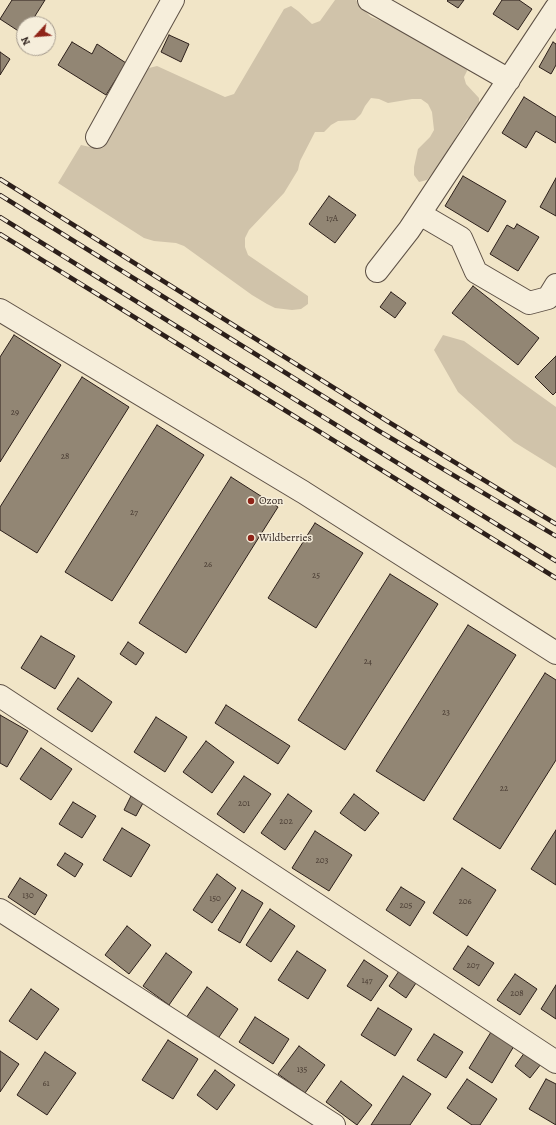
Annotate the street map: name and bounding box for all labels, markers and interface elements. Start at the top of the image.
north arrow [16,16,56,56]
text: N [17,34,34,48]
house number: 17А [326,214,338,224]
house number: 29 [11,408,19,418]
house number: 28 [61,452,69,462]
place label: Ozon [259,494,283,508]
marker: Ozon [246,496,256,506]
house number: 27 [130,508,138,518]
place label: Wildberries [259,531,312,545]
marker: Wildberries [246,533,256,543]
house number: 26 [204,560,212,570]
house number: 25 [312,571,320,581]
house number: 24 [364,657,372,667]
house number: 23 [442,708,450,718]
house number: 22 [500,784,508,794]
house number: 201 [238,799,250,809]
house number: 202 [279,817,293,827]
house number: 203 [316,856,328,866]
house number: 130 [22,891,34,901]
house number: 150 [209,894,221,904]
house number: 206 [458,897,472,907]
house number: 205 [400,901,412,911]
house number: 207 [467,961,479,971]
house number: 147 [362,976,372,986]
house number: 208 [510,989,524,999]
house number: 135 [297,1065,307,1075]
house number: 61 [42,1079,50,1089]

